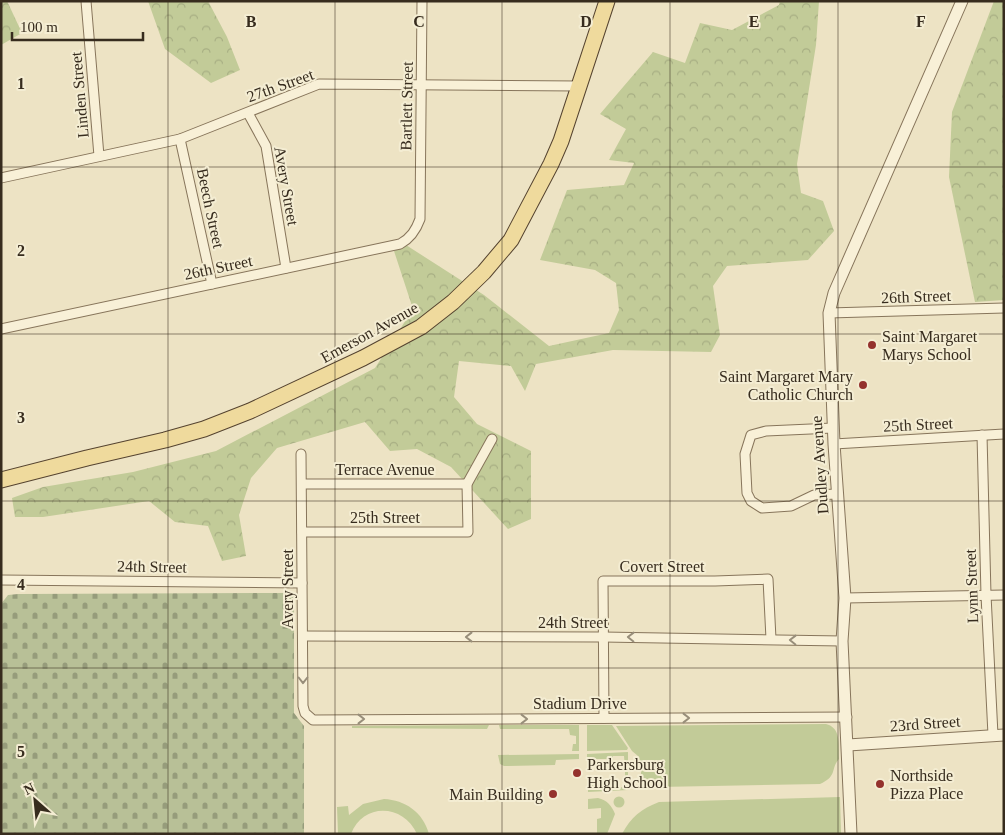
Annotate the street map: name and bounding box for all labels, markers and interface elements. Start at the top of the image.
scale bar [12,10,144,42]
text: B [246,13,257,30]
text: C [413,13,425,30]
text: D [580,13,592,30]
text: E [749,13,759,30]
text: F [916,13,926,30]
text: 100 m [20,19,58,35]
street label: Linden Street [67,51,92,139]
street label: Bartlett Street [397,61,416,151]
street label: 27th Street [244,65,316,105]
text: 1 [17,75,25,92]
street label: Avery Street [270,145,302,228]
street label: Beech Street [194,167,227,250]
text: 2 [17,242,25,259]
street label: 26th Street [182,252,255,283]
street label: 26th Street [881,287,952,306]
street label: Emerson Avenue [318,299,421,366]
place label: Saint Margaret Marys School [882,328,978,364]
marker: Saint Margaret Marys School [866,339,878,351]
place label: Saint Margaret Mary Catholic Church [719,368,853,403]
marker: Saint Margaret Mary Catholic Church [857,379,869,391]
text: 3 [17,409,25,426]
street label: 25th Street [883,414,954,435]
street label: Dudley Avenue [808,415,832,515]
street label: Terrace Avenue [335,461,435,478]
street label: 25th Street [350,509,420,526]
street label: Avery Street [279,548,297,629]
street label: Lynn Street [962,548,982,623]
street label: 24th Street [117,557,188,576]
street label: Covert Street [620,558,705,575]
text: 4 [17,576,25,593]
street label: 24th Street [538,614,608,631]
one-way arrow [464,632,472,642]
one-way arrow [627,632,635,643]
one-way arrow [789,635,797,645]
one-way arrow [298,676,308,684]
street label: Stadium Drive [533,695,627,712]
one-way arrow [683,713,691,723]
street label: 23rd Street [889,713,961,734]
one-way arrow [358,714,366,724]
one-way arrow [520,714,528,724]
text: 5 [17,743,25,760]
place label: Parkersburg High School [587,756,668,792]
marker: Parkersburg High School [571,767,583,779]
place label: Northside Pizza Place [890,767,963,802]
north arrow [10,775,60,825]
marker: Northside Pizza Place [874,778,886,790]
text: N [21,780,37,798]
place label: Main Building [449,786,543,804]
marker: Main Building [547,788,559,800]

